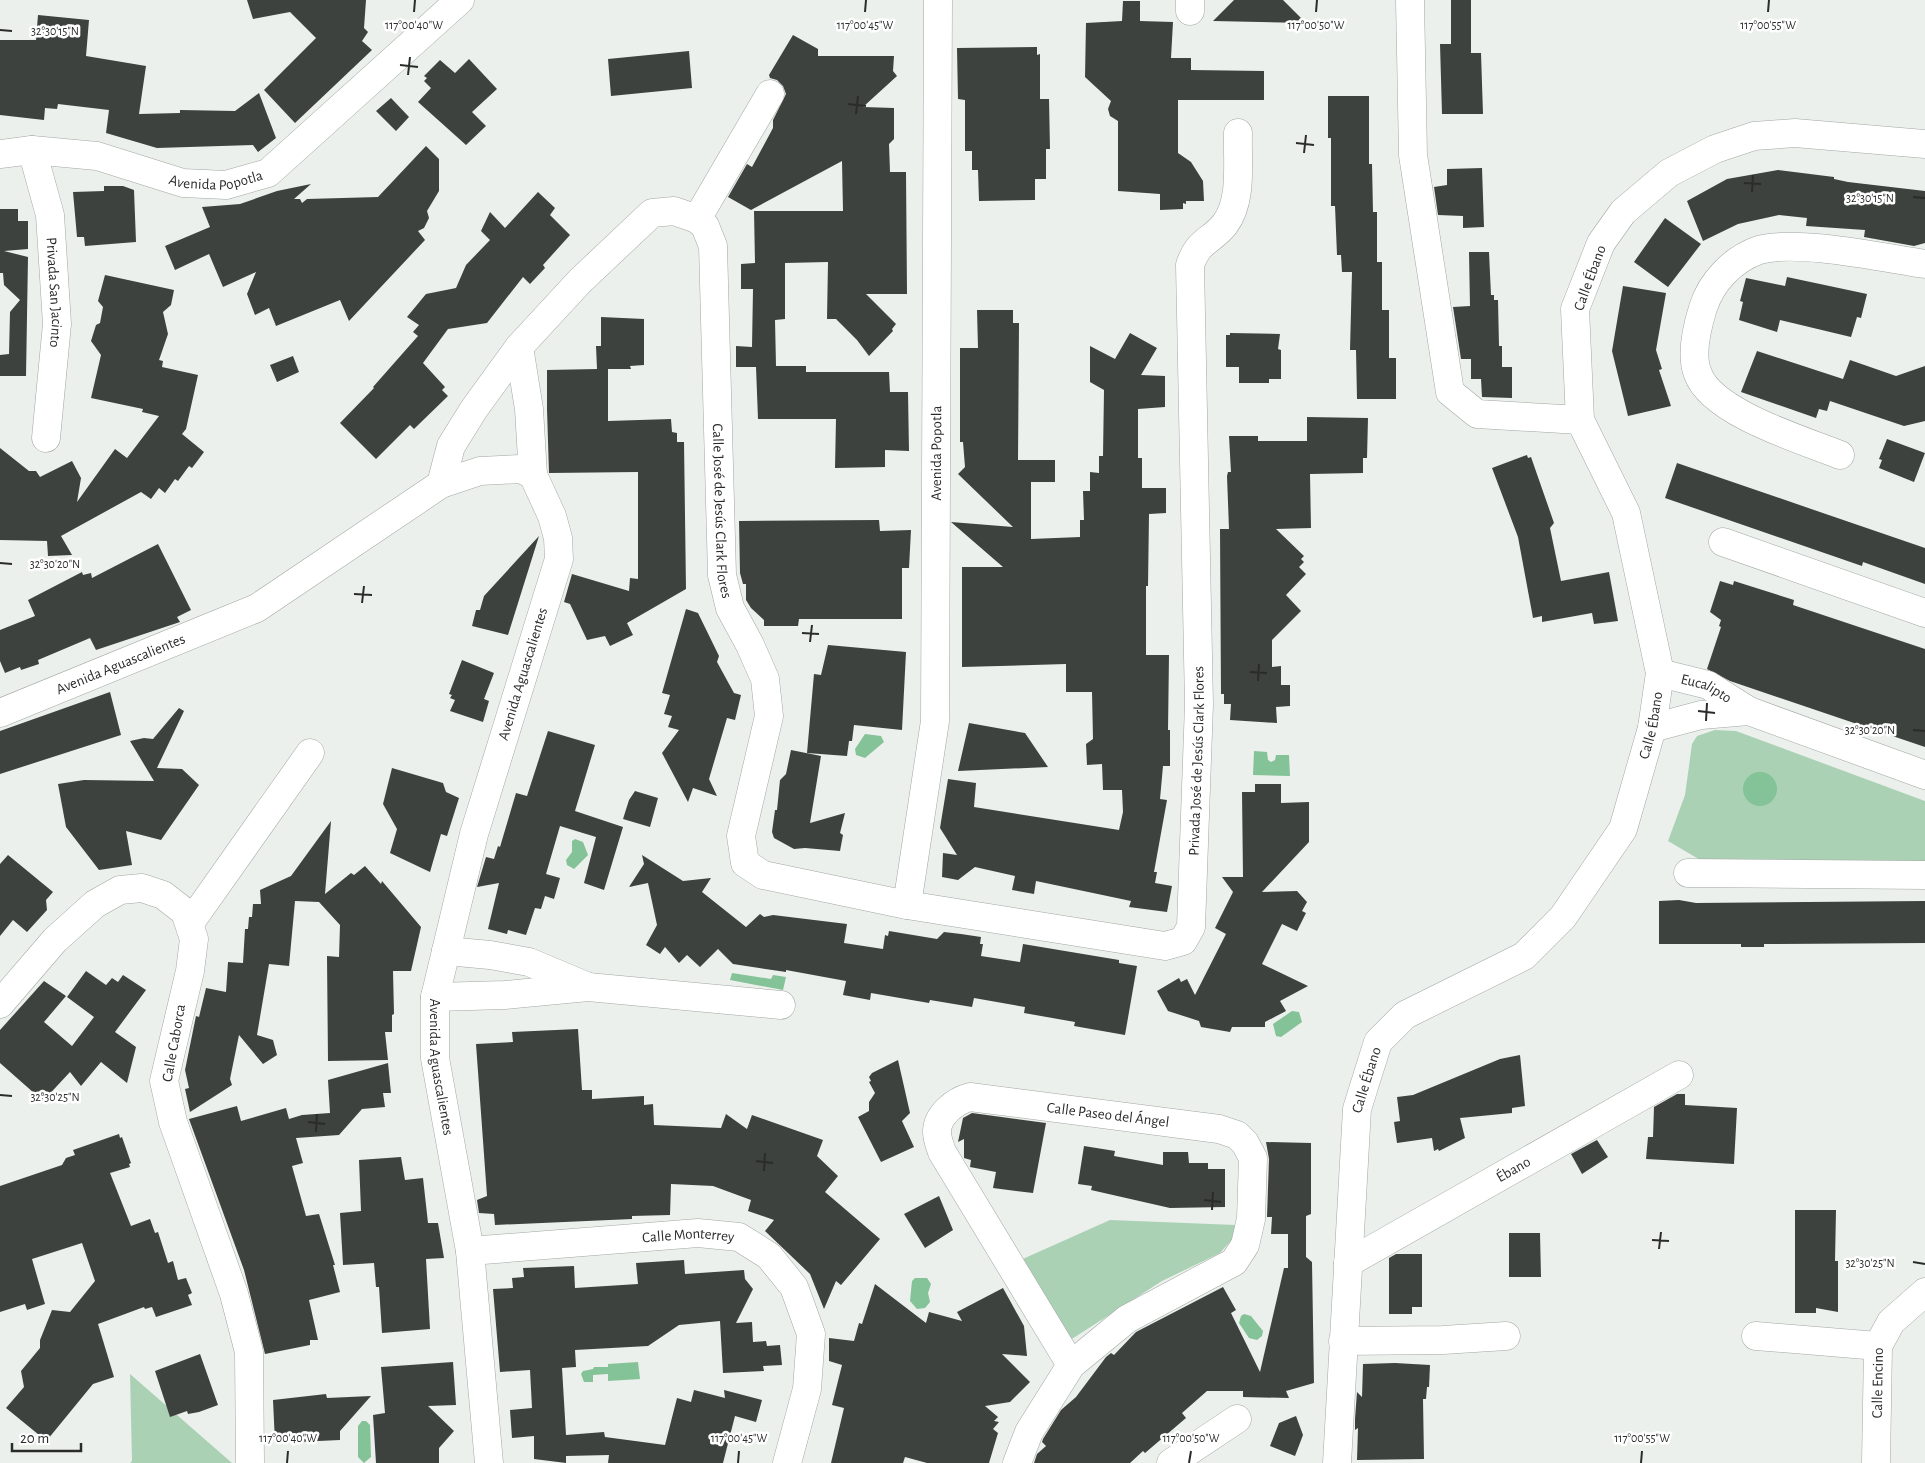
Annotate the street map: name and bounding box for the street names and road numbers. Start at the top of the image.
street label: Avenida Popotla [167,167,264,193]
street label: Privada San Jacinto [44,237,65,348]
street label: Calle Ébano [1569,243,1609,313]
street label: Avenida Popotla [928,405,944,501]
street label: Calle José de Jesús Clark Flores [710,423,735,600]
street label: Avenida Aguascalientes [496,606,550,742]
street label: Avenida Aguascalientes [54,631,187,697]
street label: Privada José de Jesús Clark Flores [1186,666,1207,856]
street label: Eucalipto [1679,671,1734,706]
street label: Calle Ébano [1636,691,1665,761]
street label: Avenida Aguascalientes [427,999,456,1136]
street label: Calle Caborca [160,1003,188,1083]
street label: Calle Ébano [1349,1045,1383,1115]
street label: Calle Paseo del Ángel [1046,1098,1170,1130]
street label: Ébano [1493,1154,1533,1185]
street label: Calle Monterrey [642,1225,736,1245]
street label: Calle Encino [1869,1347,1885,1419]

